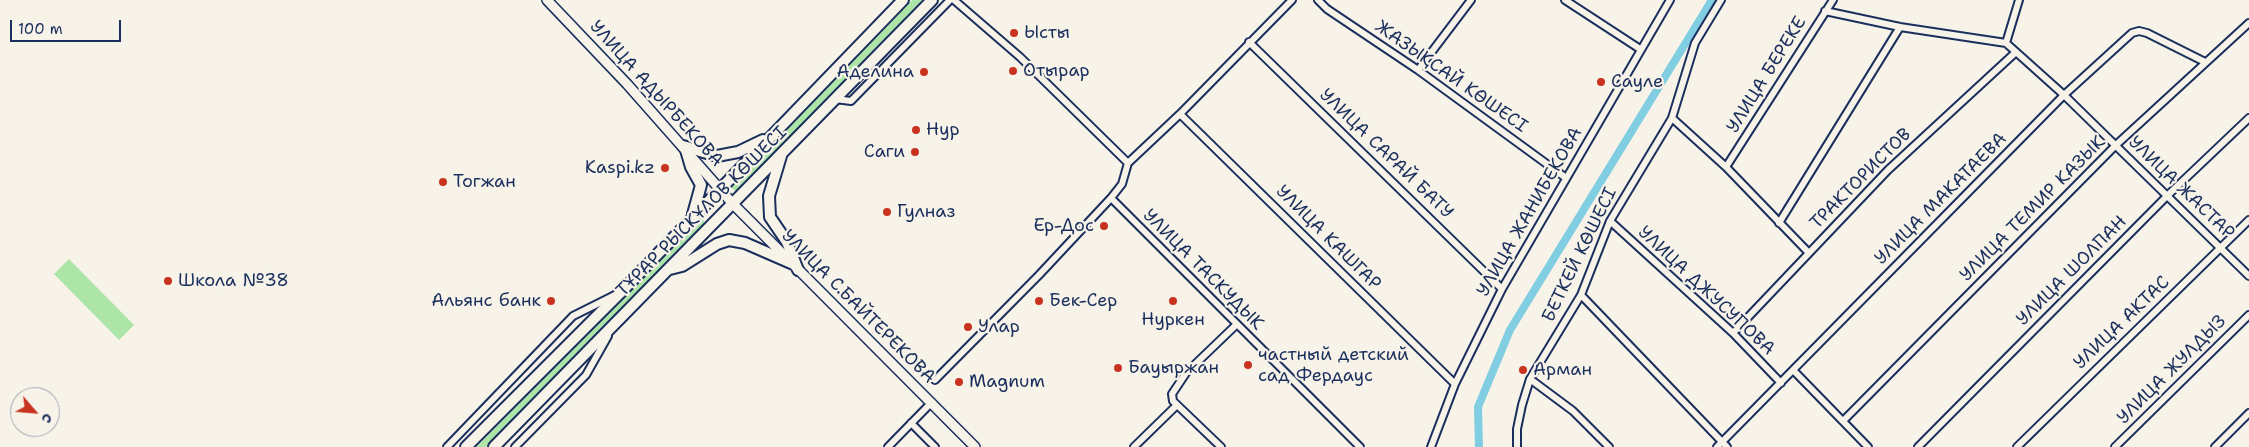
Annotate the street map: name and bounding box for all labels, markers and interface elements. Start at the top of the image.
scale bar [12,10,124,42]
street label: УЛИЦА БЕРЕКЕ [1723,13,1811,137]
street label: ЖАЗЫҚСАЙ КӨШЕСІ [1371,16,1531,138]
street label: УЛИЦА АДЫРБЕКОВА [585,17,727,171]
text: 100 m [18,19,63,39]
place label: Ысты [1024,22,1070,44]
marker: Ысты [1008,27,1020,39]
place label: Отырар [1023,60,1090,82]
place label: Аделина [836,61,914,83]
marker: Отырар [1007,65,1019,77]
marker: Аделина [918,66,930,78]
place label: Сауле [1611,71,1663,93]
marker: Сауле [1595,76,1607,88]
street label: УЛИЦА САРАЙ БАТУ [1315,85,1457,223]
place label: Нур [926,119,960,141]
street label: ТҰРАР РЫСКҰЛОВ КӨШЕСІ [612,122,792,302]
marker: Нур [910,124,922,136]
street label: УЛИЦА ЖАНИБЕКОВА [1473,124,1587,300]
street label: ТРАКТОРИСТОВ [1806,124,1916,234]
street label: УЛИЦА МАКАТАЕВА [1871,129,2011,269]
street label: УЛИЦА ТЕМИР КАЗЫК [1956,132,2110,286]
street label: УЛИЦА ЖАСТАР [2123,132,2239,244]
place label: Саги [864,141,905,163]
marker: Саги [909,146,921,158]
place label: Kaspi.kz [585,157,655,179]
marker: Kaspi.kz [659,162,671,174]
place label: Тогжан [453,171,516,193]
marker: Тогжан [437,176,449,188]
street label: УЛИЦА КАШГАР [1271,181,1385,295]
street label: БЕТКЕЙ КӨШЕСІ [1538,184,1622,326]
place label: Гулназ [897,201,956,223]
street label: УЛИЦА ТАСКУДЫК [1138,205,1268,335]
marker: Гулназ [881,206,893,218]
street label: УЛИЦА ШОЛПАН [2012,211,2132,331]
place label: Ер-Дос [1033,215,1094,237]
marker: Ер-Дос [1098,220,1110,232]
street label: УЛИЦА ДЖУСУПОВА [1633,222,1779,360]
street label: УЛИЦА С.БАЙТЕРЕКОВА [777,226,939,388]
place label: Школа №38 [178,270,289,292]
street label: УЛИЦА АКТАС [2070,272,2174,374]
marker: Школа №38 [162,275,174,287]
place label: Альянс банк [431,290,541,312]
place label: Бек-Сер [1049,290,1117,312]
marker: Альянс банк [545,295,557,307]
marker: Бек-Сер [1033,295,1045,307]
marker: Нуркен [1167,295,1179,307]
place label: Нуркен [1141,309,1205,331]
street label: УЛИЦА ЖУЛДЫЗ [2113,311,2231,429]
place label: Улар [978,316,1020,338]
marker: Улар [962,321,974,333]
place label: частный детский сад Фердаус [1258,344,1409,386]
place label: Бауыржан [1128,357,1219,379]
marker: частный детский сад Фердаус [1242,359,1254,371]
place label: Арман [1533,359,1592,381]
marker: Бауыржан [1112,362,1124,374]
marker: Арман [1517,364,1529,376]
place label: Magnum [969,371,1045,393]
marker: Magnum [953,376,965,388]
north arrow [10,387,60,437]
text: С [38,410,57,426]

